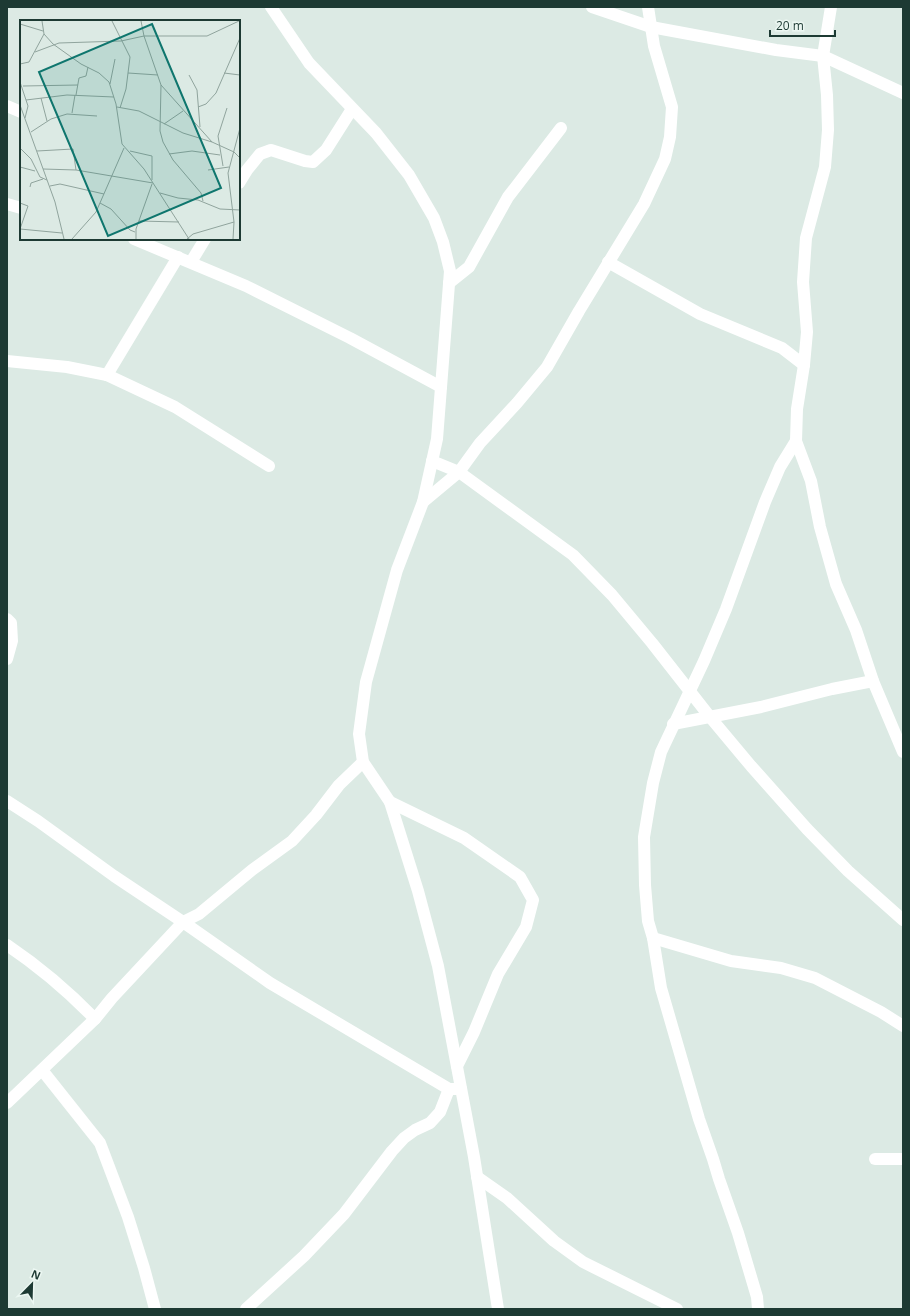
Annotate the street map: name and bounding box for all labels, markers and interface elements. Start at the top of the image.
scale bar [770,12,835,38]
text: 20 m [776,17,804,34]
inset map [20,20,240,240]
north arrow [12,1264,52,1304]
text: N [29,1266,43,1283]

